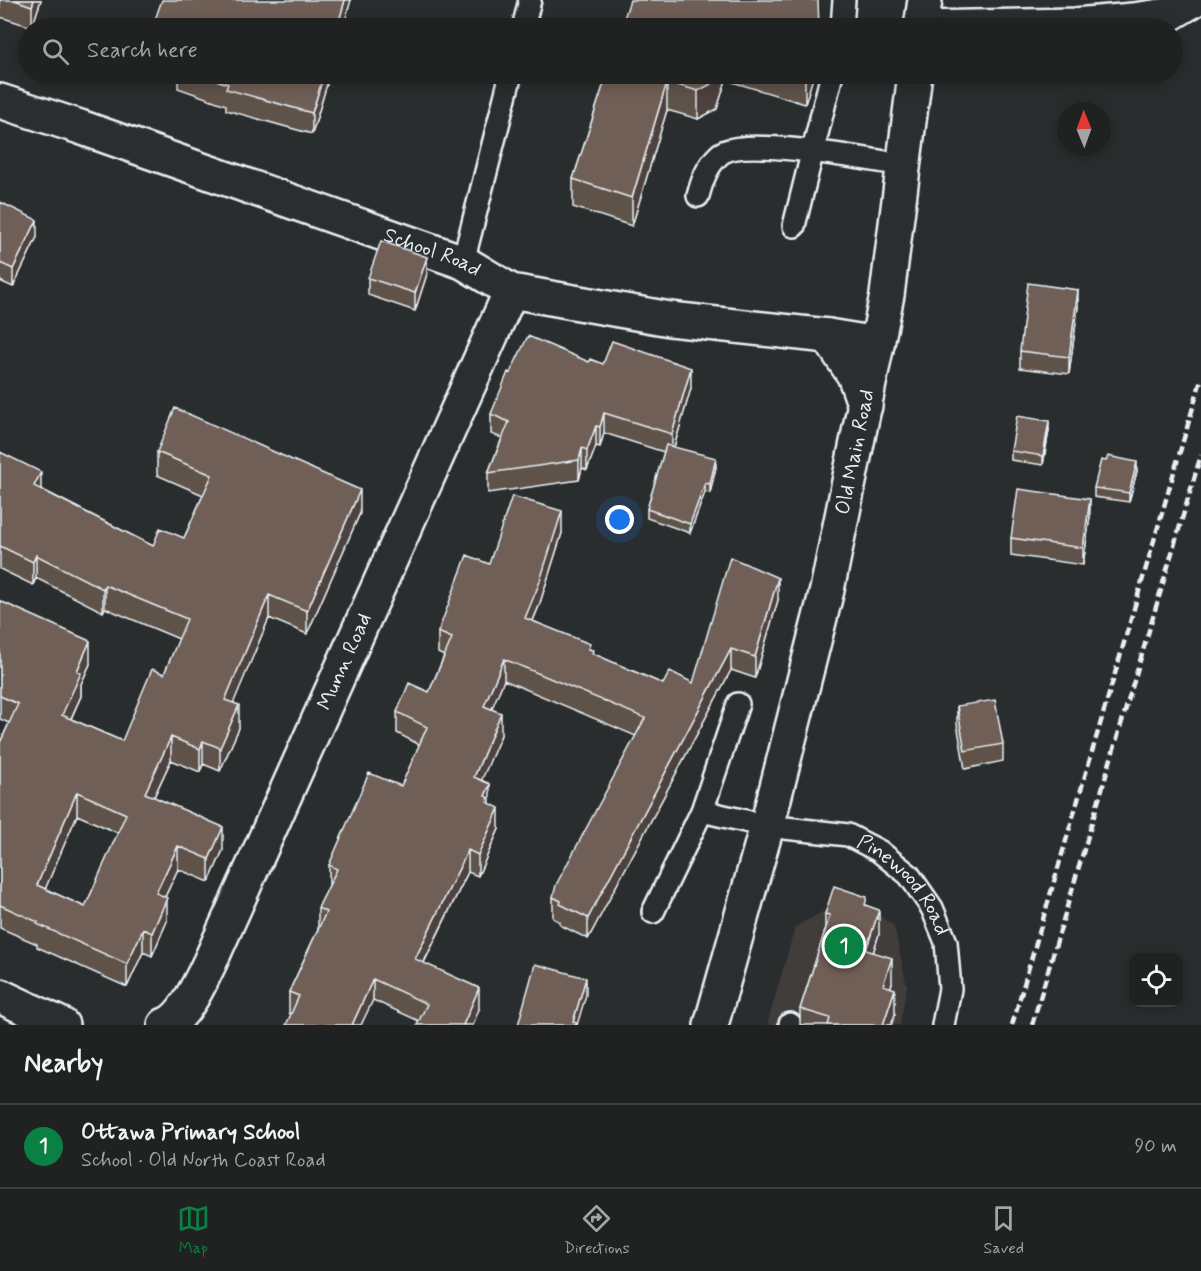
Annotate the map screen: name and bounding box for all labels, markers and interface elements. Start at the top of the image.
search box [18,18,1183,84]
icon: search [39,35,72,68]
text: Search here [87,37,198,65]
north arrow [1057,102,1111,156]
street label: School Road [380,221,486,284]
street label: Old Main Road [829,387,881,517]
your location [605,505,634,534]
street label: Munn Road [311,609,379,715]
street label: Pinewood Road [852,828,956,940]
pin: 1 [824,924,864,968]
map controls [1129,953,1183,1007]
button: locate [1129,953,1183,1007]
text: Nearby [24,1047,103,1081]
text: Ottawa Primary School [81,1119,300,1147]
text: 1 [39,1133,48,1160]
text: 90 m [1134,1133,1177,1160]
text: School · Old North Coast Road [81,1147,325,1174]
tab: Map [177,1202,210,1259]
tab: Directions [564,1202,630,1259]
tab: Saved [984,1202,1024,1259]

